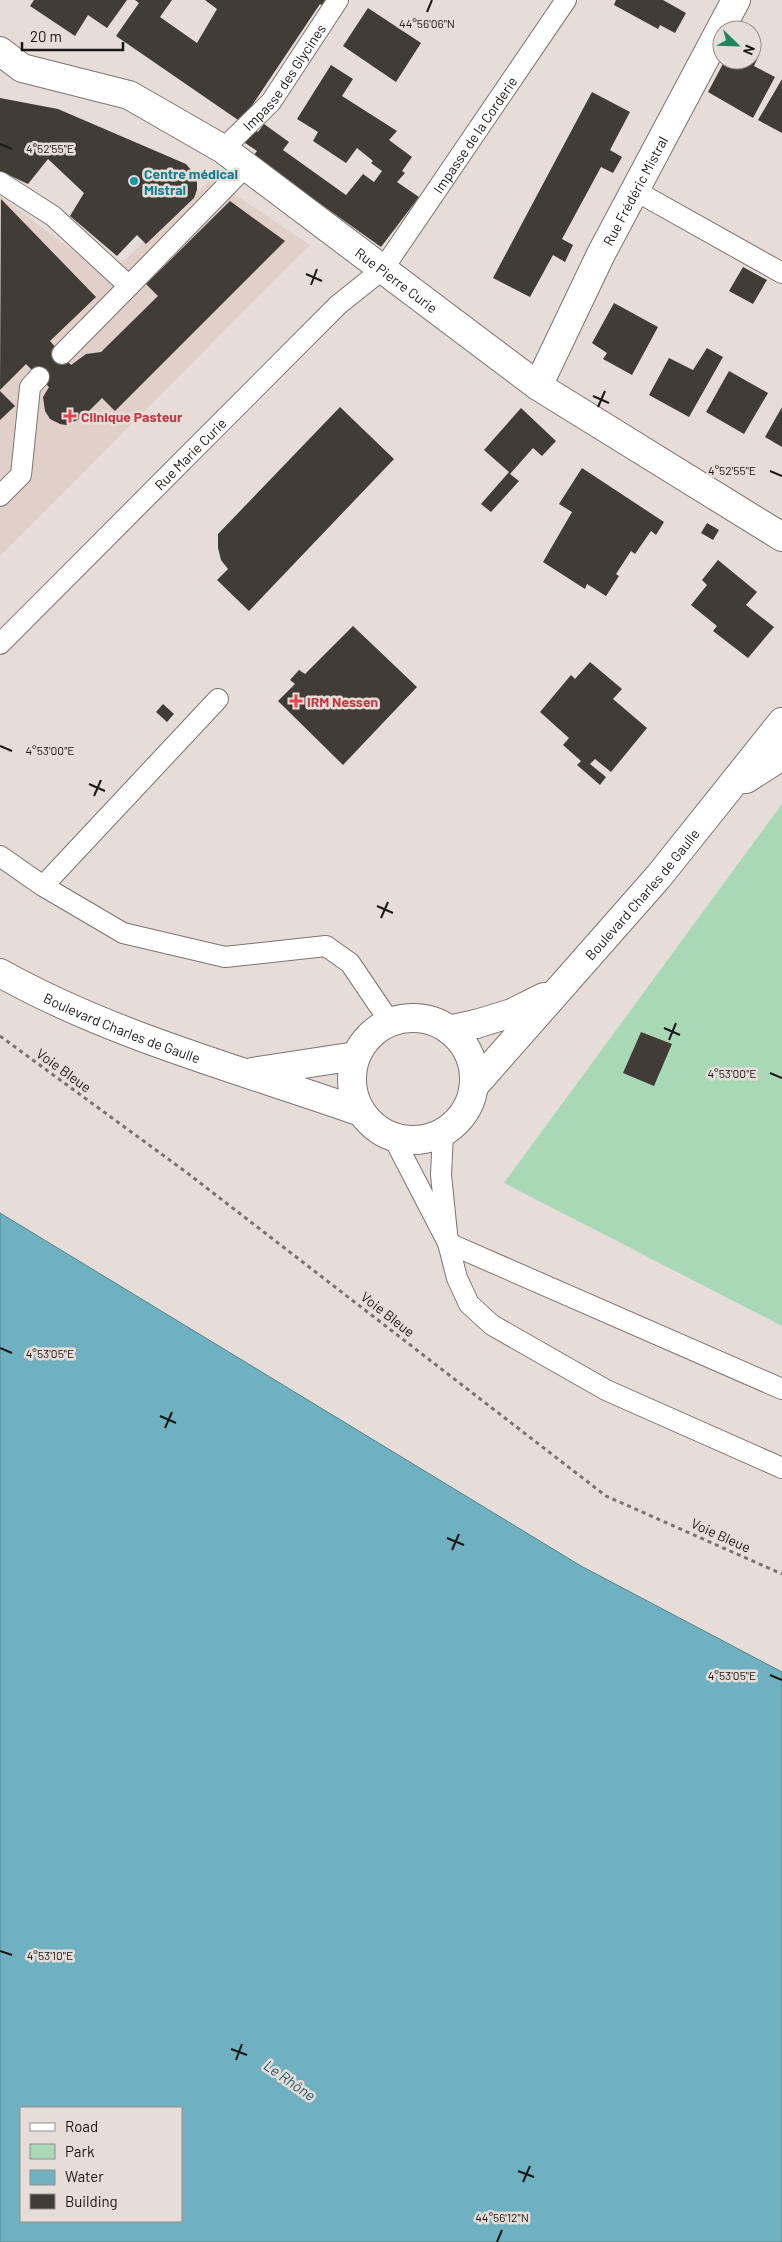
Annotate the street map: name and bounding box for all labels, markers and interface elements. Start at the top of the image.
text: 44°56'06"N [399,16,455,30]
scale bar [22,20,124,52]
street label: Impasse des Glycines [239,20,329,134]
north arrow [712,20,762,70]
text: 20 m [30,27,62,45]
text: N [740,43,759,58]
street label: Impasse de la Corderie [429,73,520,196]
street label: Rue Frédéric Mistral [599,133,671,248]
text: 4°52'55"E [26,141,74,155]
place label: Centre médical Mistral [144,165,238,198]
marker: Centre médical Mistral [128,175,140,187]
street label: Rue Pierre Curie [352,243,441,316]
place label: Clinique Pasteur [81,408,183,425]
marker: Clinique Pasteur [63,409,77,423]
street label: Rue Marie Curie [150,414,229,493]
text: 4°52'55"E [708,463,756,477]
place label: IRM Nessen [307,693,378,710]
marker: IRM Nessen [289,694,303,708]
text: 4°53'00"E [25,743,75,757]
street label: Boulevard Charles de Gaulle [581,825,702,963]
street label: Boulevard Charles de Gaulle [41,989,203,1066]
street label: Voie Bleue [33,1044,95,1096]
text: 4°53'00"E [707,1066,757,1080]
street label: Voie Bleue [358,1288,418,1340]
text: 4°53'05"E [26,1346,74,1360]
street label: Voie Bleue [689,1514,753,1556]
text: 4°53'05"E [708,1668,756,1682]
text: 4°53'10"E [27,1948,73,1962]
water label: Le Rhône [261,2056,319,2104]
legend [20,2107,182,2222]
text: Road [65,2117,98,2135]
text: Park [65,2142,95,2160]
text: Water [65,2167,104,2185]
text: Building [65,2192,118,2210]
text: 44°56'12"N [475,2210,529,2224]

